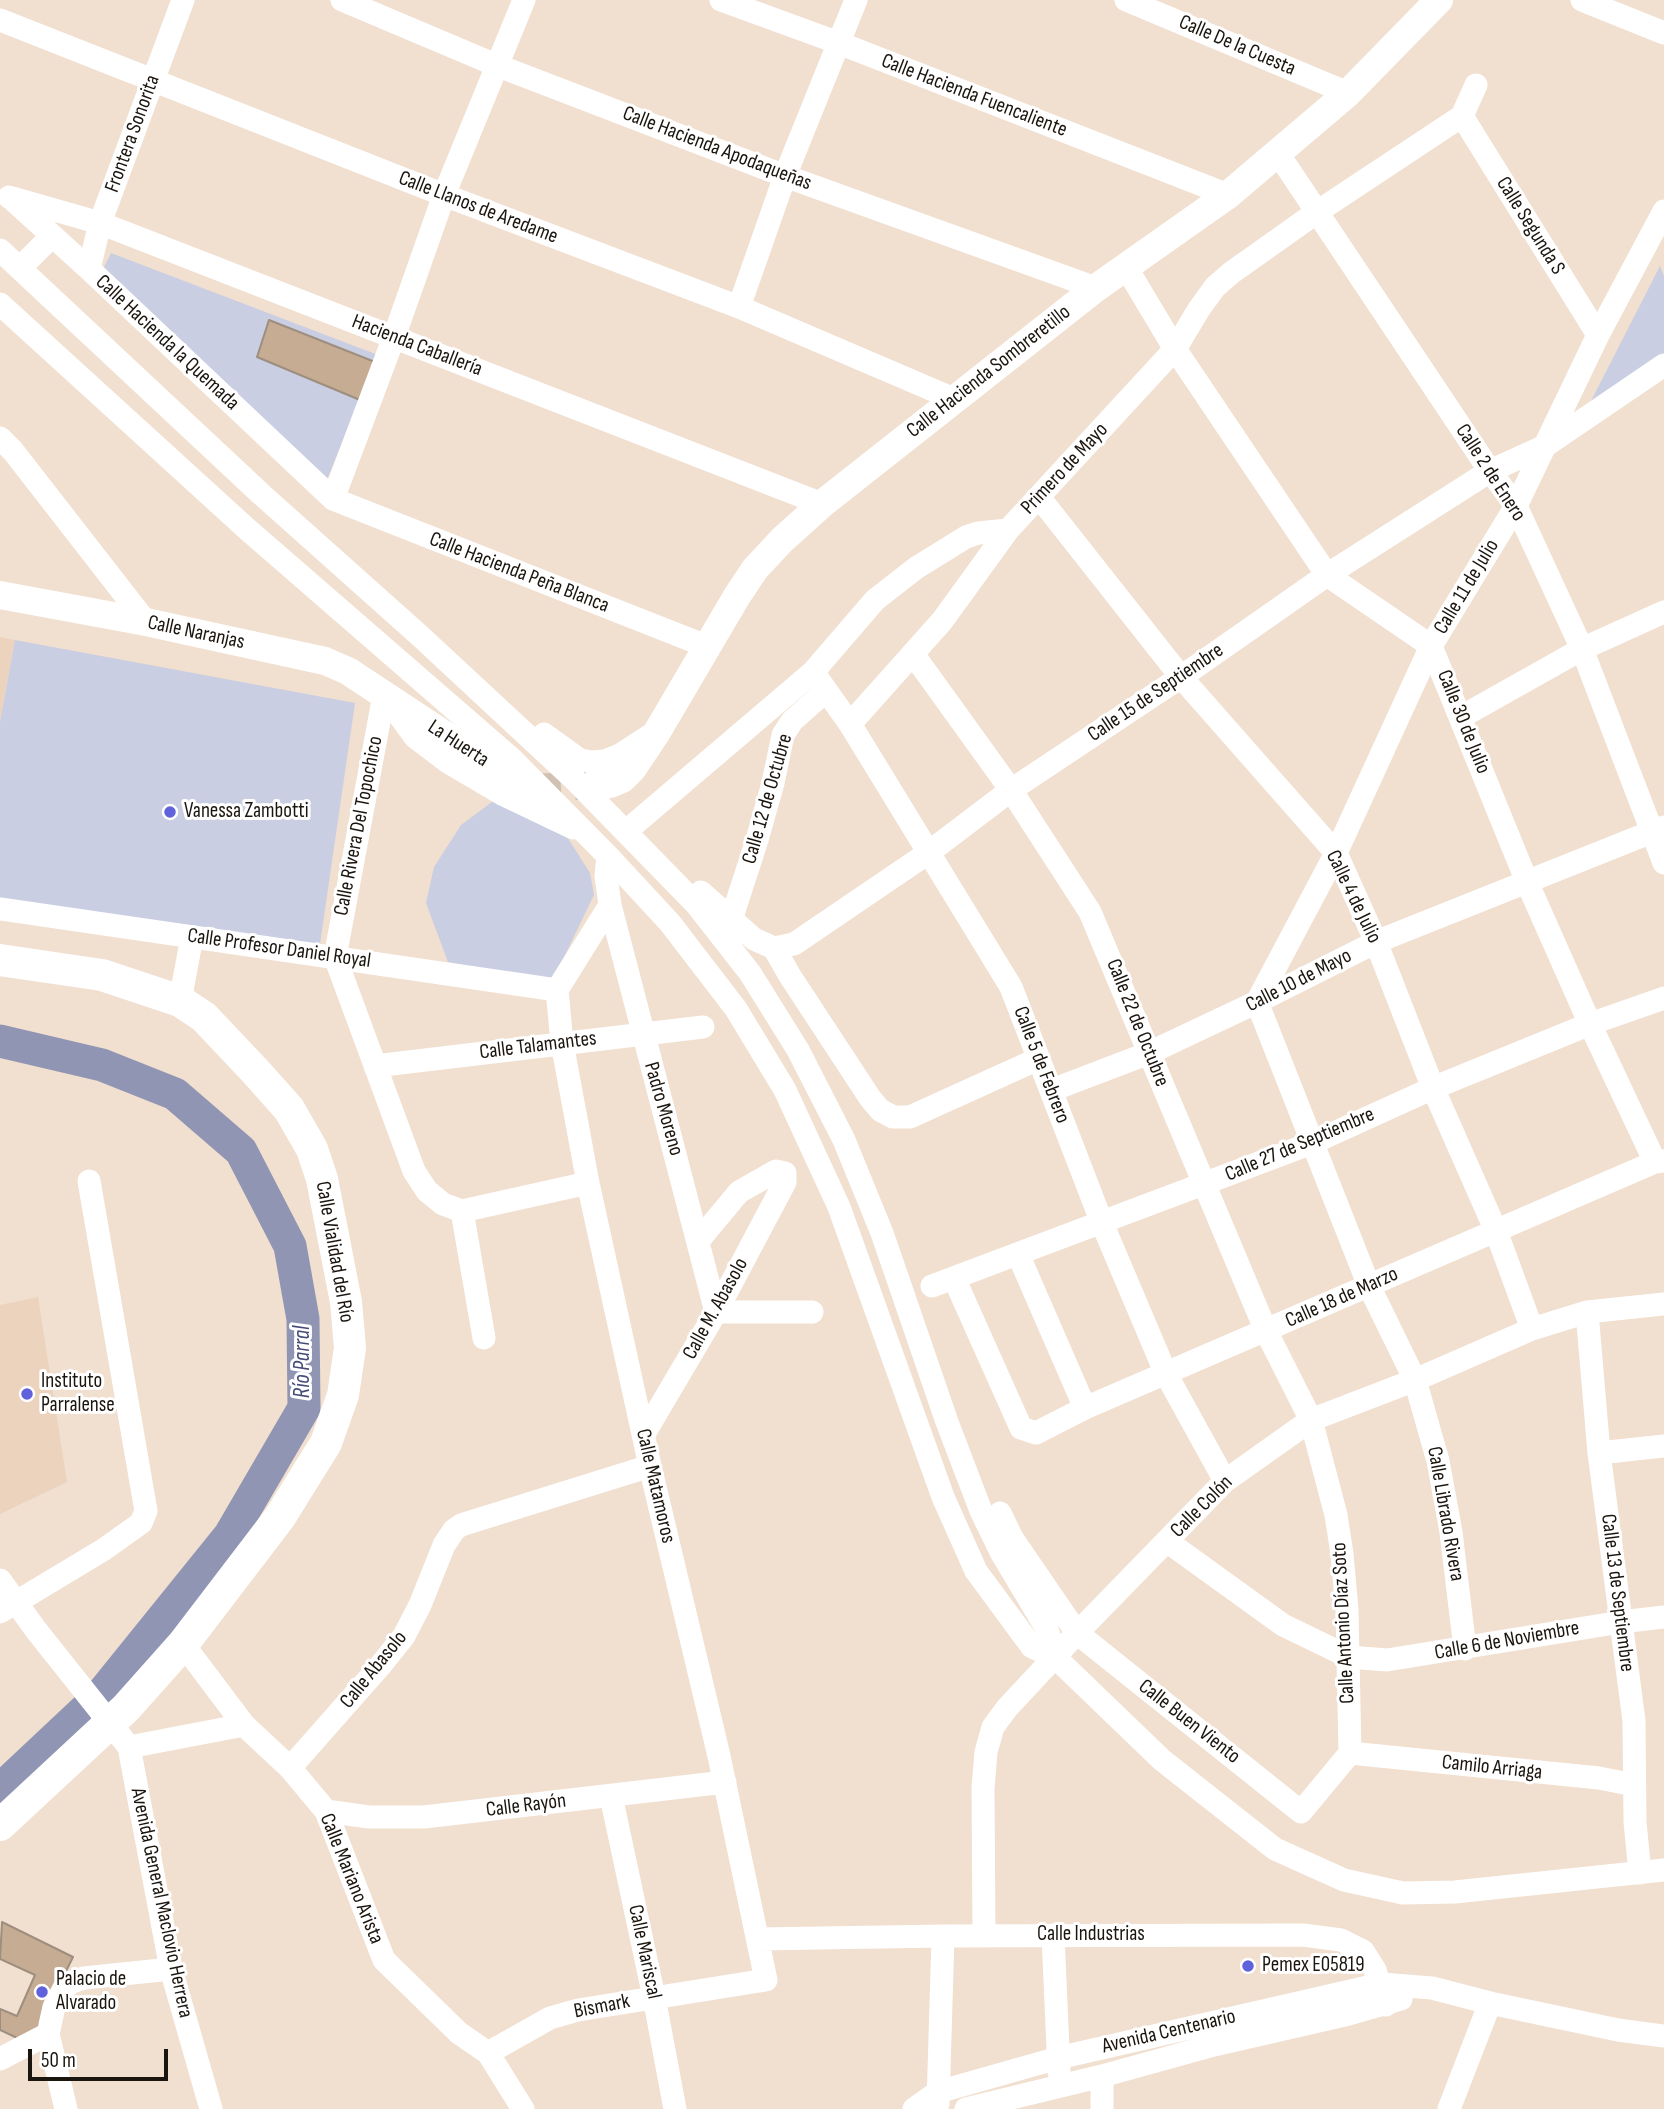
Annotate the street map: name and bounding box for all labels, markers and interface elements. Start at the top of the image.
street label: Calle De la Cuesta [1175,10,1299,82]
street label: Calle Hacienda Fuencaliente [878,49,1070,143]
street label: Frontera Sonorita [100,72,166,196]
street label: Calle Hacienda Apodaqueñas [619,101,815,197]
street label: Calle Llanos de Aredame [395,166,561,250]
street label: Calle Segunda S [1490,173,1570,279]
street label: Calle Hacienda la Quemada [90,270,244,416]
street label: Calle Hacienda Sombreretillo [902,300,1076,444]
street label: Hacienda Caballería [348,310,486,382]
street label: Primero de Mayo [1016,418,1114,520]
street label: Calle 2 de Enero [1449,420,1531,526]
street label: Calle Hacienda Peña Blanca [426,527,612,619]
street label: Calle 11 de Julio [1429,535,1505,639]
street label: Calle Naranjas [145,610,247,656]
street label: Calle 15 de Septiembre [1083,638,1229,748]
street label: Calle 30 de Julio [1431,666,1495,778]
street label: La Huerta [423,715,493,773]
street label: Calle 12 de Octubre [737,731,799,867]
street label: Calle Rivera Del Topochico [329,734,389,918]
place label: Vanessa Zambotti [184,799,309,825]
marker: Vanessa Zambotti [162,804,178,820]
street label: Calle 4 de Julio [1320,846,1386,948]
street label: Calle Profesor Daniel Royal [186,924,372,974]
street label: Calle 10 de Mayo [1242,944,1356,1018]
street label: Calle 22 de Octubre [1100,956,1174,1090]
street label: Calle 5 de Febrero [1007,1003,1075,1127]
street label: Calle Talamantes [478,1026,598,1066]
street label: Padro Moreno [638,1059,688,1159]
street label: Calle 27 de Septiembre [1222,1102,1378,1188]
street label: Calle Vialidad del Río [309,1179,359,1325]
street label: Calle M. Abasolo [678,1254,754,1364]
street label: Calle 18 de Marzo [1282,1262,1402,1334]
water label: Río Parral [289,1326,317,1398]
place label: Instituto Parralense [41,1369,115,1419]
marker: Instituto Parralense [19,1386,35,1402]
street label: Calle Matamoros [630,1426,680,1546]
street label: Calle Librado Rivera [1421,1445,1469,1583]
street label: Calle Colón [1166,1471,1238,1543]
street label: Calle 13 de Septiembre [1595,1513,1639,1673]
street label: Calle Antonio Díaz Soto [1327,1542,1361,1704]
street label: Calle 6 de Noviembre [1433,1616,1581,1666]
street label: Calle Abasolo [335,1626,413,1714]
street label: Calle Buen Viento [1133,1674,1245,1770]
street label: Camilo Arriaga [1441,1750,1543,1786]
street label: Avenida General Maclovio Herrera [124,1786,198,2020]
street label: Calle Rayón [485,1789,567,1823]
street label: Calle Mariano Arista [313,1810,389,1948]
street label: Calle Mariscal [622,1903,666,2001]
street label: Calle Industrias [1037,1922,1145,1948]
place label: Pemex E05819 [1262,1953,1365,1979]
marker: Pemex E05819 [1240,1958,1256,1974]
place label: Palacio de Alvarado [56,1967,126,2017]
marker: Palacio de Alvarado [34,1984,50,2000]
street label: Bismark [572,1989,632,2025]
street label: Avenida Centenario [1100,2004,1238,2060]
scale bar [32,2036,172,2080]
text: 50 m [41,2048,76,2073]

